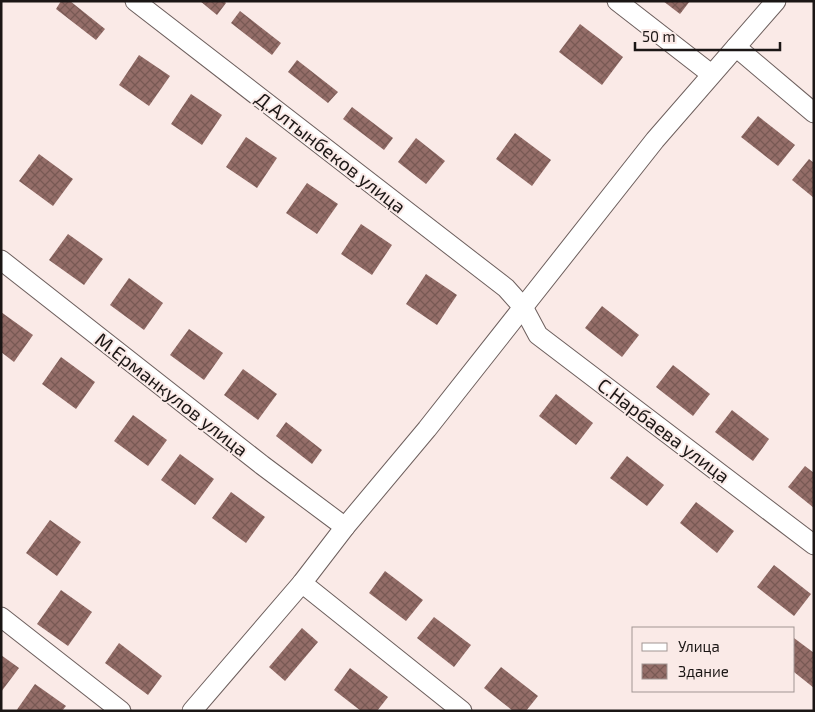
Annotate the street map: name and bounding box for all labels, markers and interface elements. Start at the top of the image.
scale bar [635,20,780,52]
text: 50 m [642,27,676,45]
street label: Д.Алтынбеков улица [251,86,411,219]
street label: М.Ерманкулов улица [90,327,253,462]
street label: С.Нарбаева улица [593,373,735,488]
legend [632,627,795,692]
text: Улица [678,637,720,655]
text: Здание [678,662,729,680]

